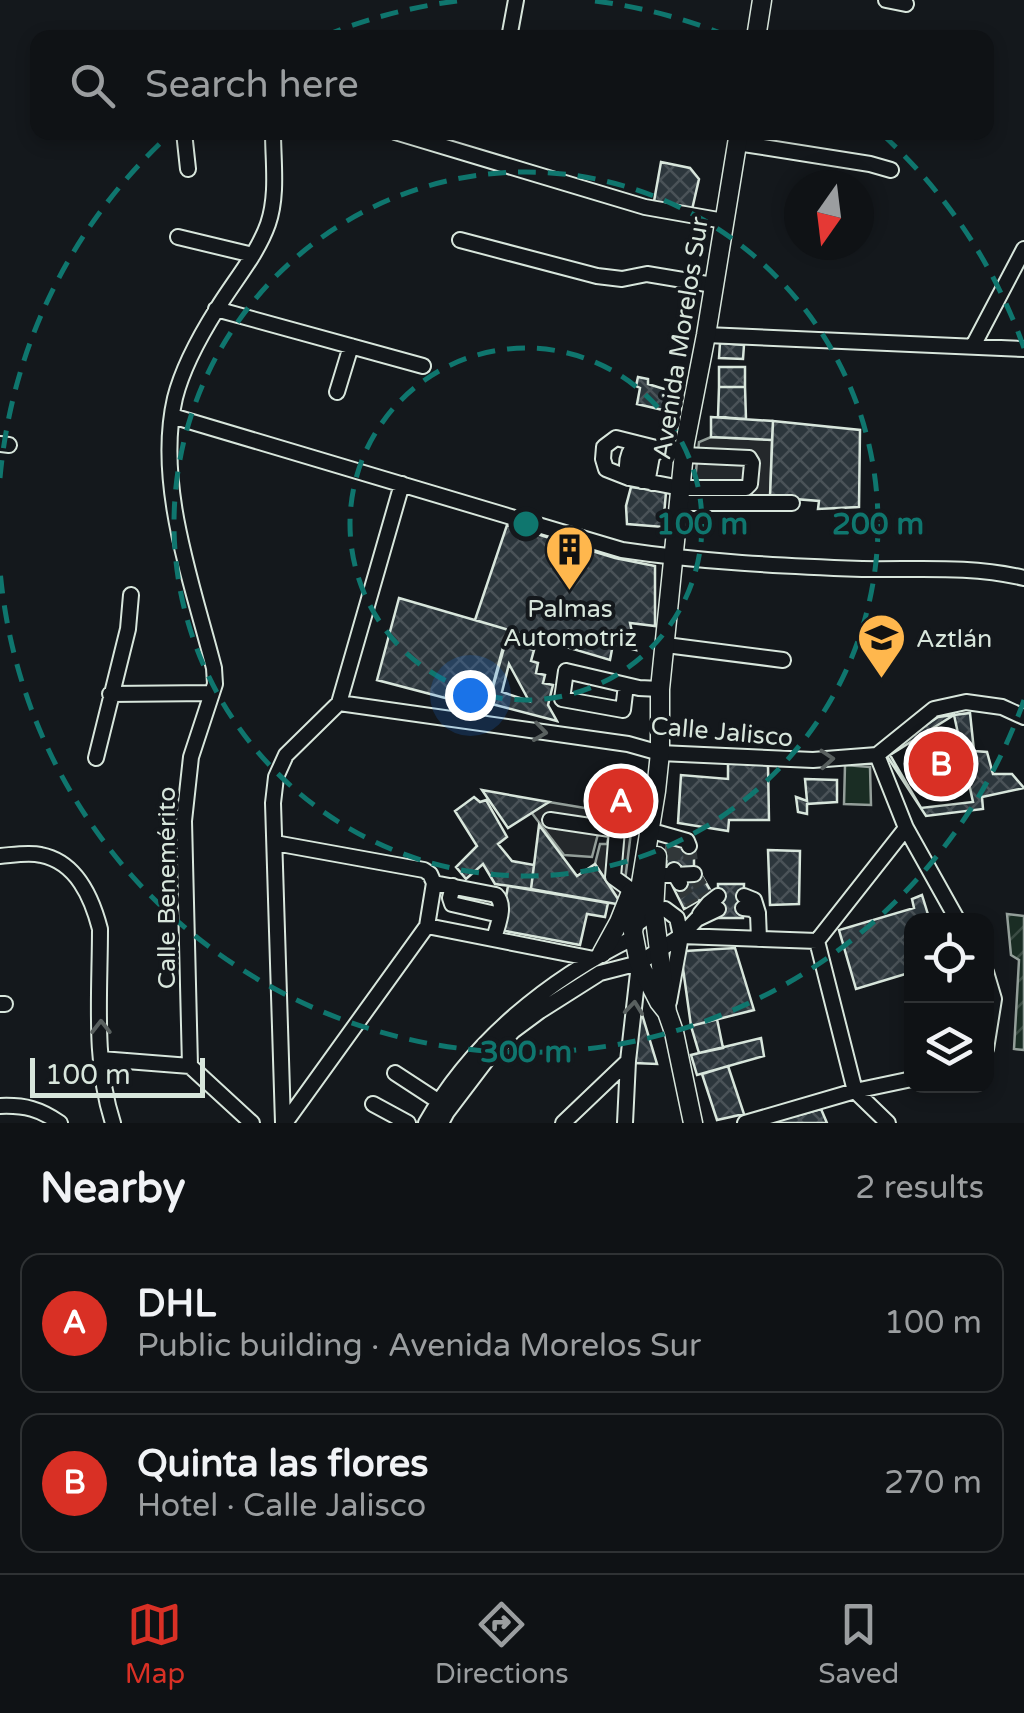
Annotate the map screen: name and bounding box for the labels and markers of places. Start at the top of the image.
centre of rings [508,506,544,542]
building icon: Palmas Automotriz [544,524,596,592]
place label: Palmas Automotriz [503,594,637,653]
school or university icon: Aztlán [855,612,907,680]
place label: Aztlán [916,624,992,654]
pin: B [908,726,974,802]
pin: A [588,764,654,838]

